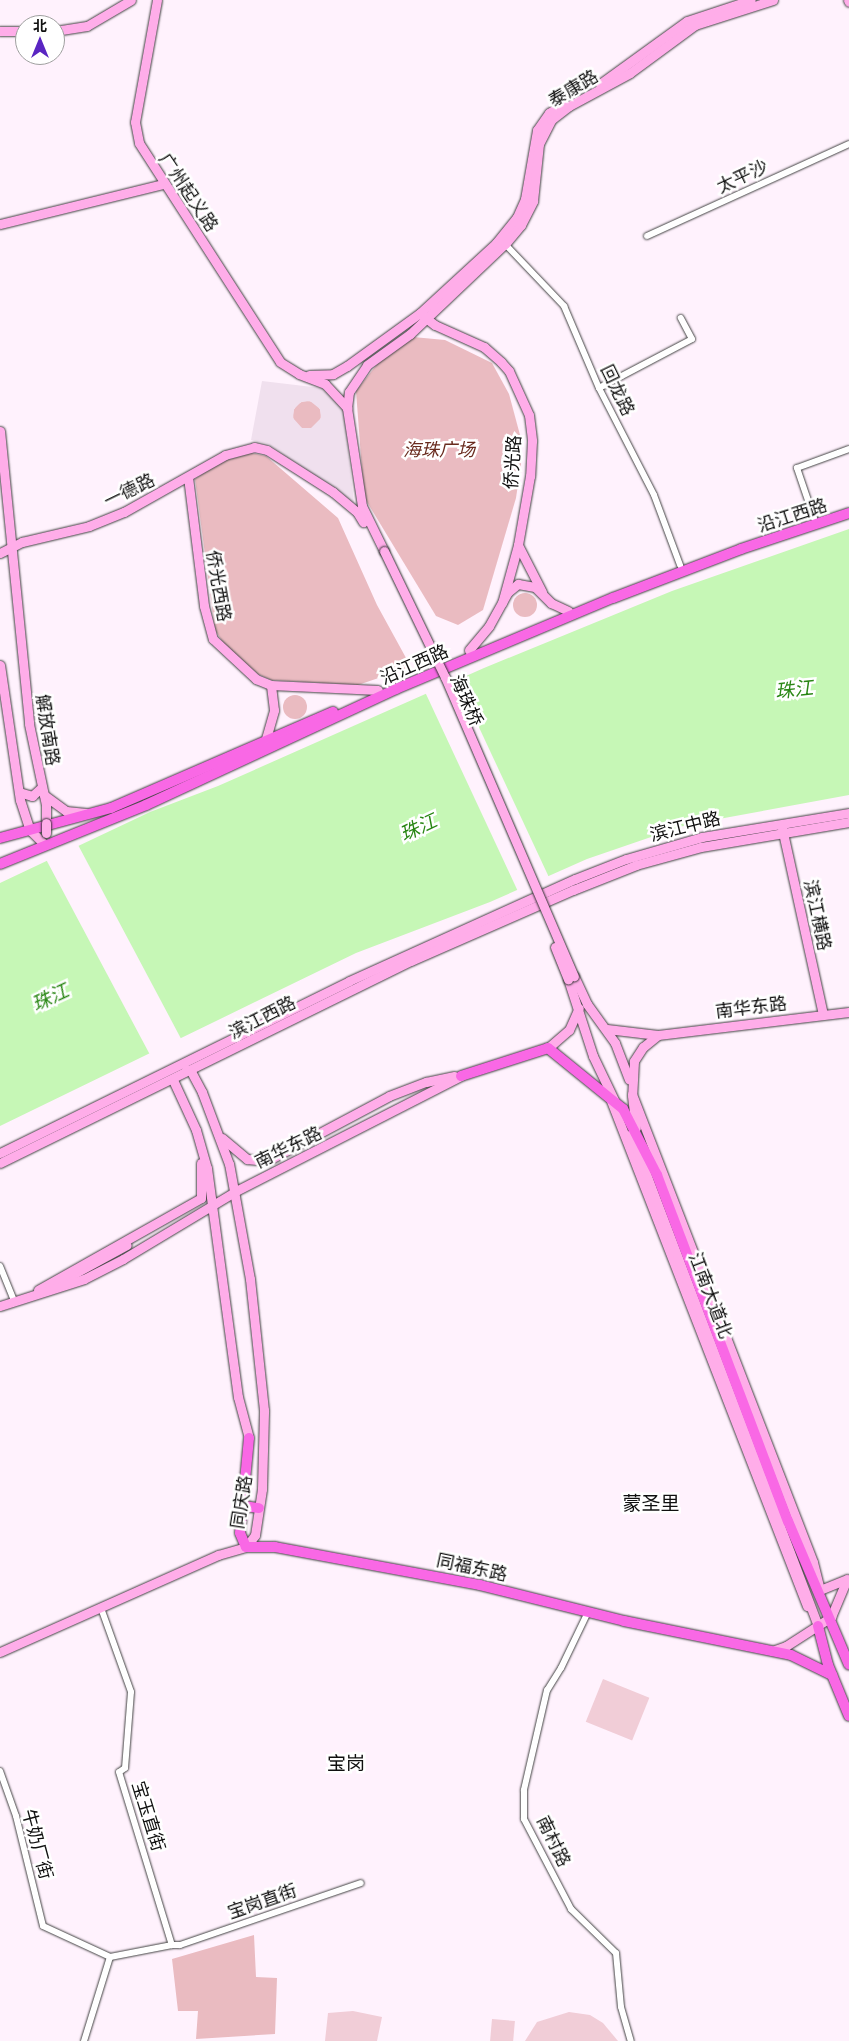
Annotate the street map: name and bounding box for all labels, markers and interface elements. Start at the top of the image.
north arrow [15,15,65,65]
text: 北 [33,16,47,35]
street label: 泰康路 [544,65,602,111]
street label: 广州起义路 [155,149,223,235]
street label: 太平沙 [713,155,771,197]
street label: 回龙路 [596,361,640,419]
street label: 侨光路 [499,434,525,490]
park label: 海珠广场 [403,438,475,460]
street label: 一德路 [100,468,158,512]
street label: 沿江西路 [754,494,830,536]
street label: 侨光西路 [202,549,236,623]
street label: 沿江西路 [377,639,451,689]
street label: 海珠桥 [446,671,488,729]
water label: 珠江 [774,676,814,702]
street label: 解放南路 [32,693,64,767]
street label: 滨江中路 [647,807,723,845]
water label: 珠江 [396,809,440,845]
street label: 滨江横路 [800,878,836,952]
water label: 珠江 [28,979,72,1015]
street label: 滨江西路 [225,991,299,1043]
street label: 南华东路 [714,992,788,1022]
street label: 南华东路 [251,1122,325,1172]
street label: 江南大道北 [685,1249,737,1341]
street label: 同庆路 [226,1474,256,1530]
district label: 蒙圣里 [623,1492,679,1514]
street label: 同福东路 [435,1549,509,1585]
district label: 宝岗 [327,1752,365,1774]
street label: 宝玉直街 [128,1778,170,1854]
street label: 牛奶厂街 [18,1806,58,1882]
street label: 南村路 [532,1812,576,1870]
street label: 宝岗直街 [224,1879,300,1923]

